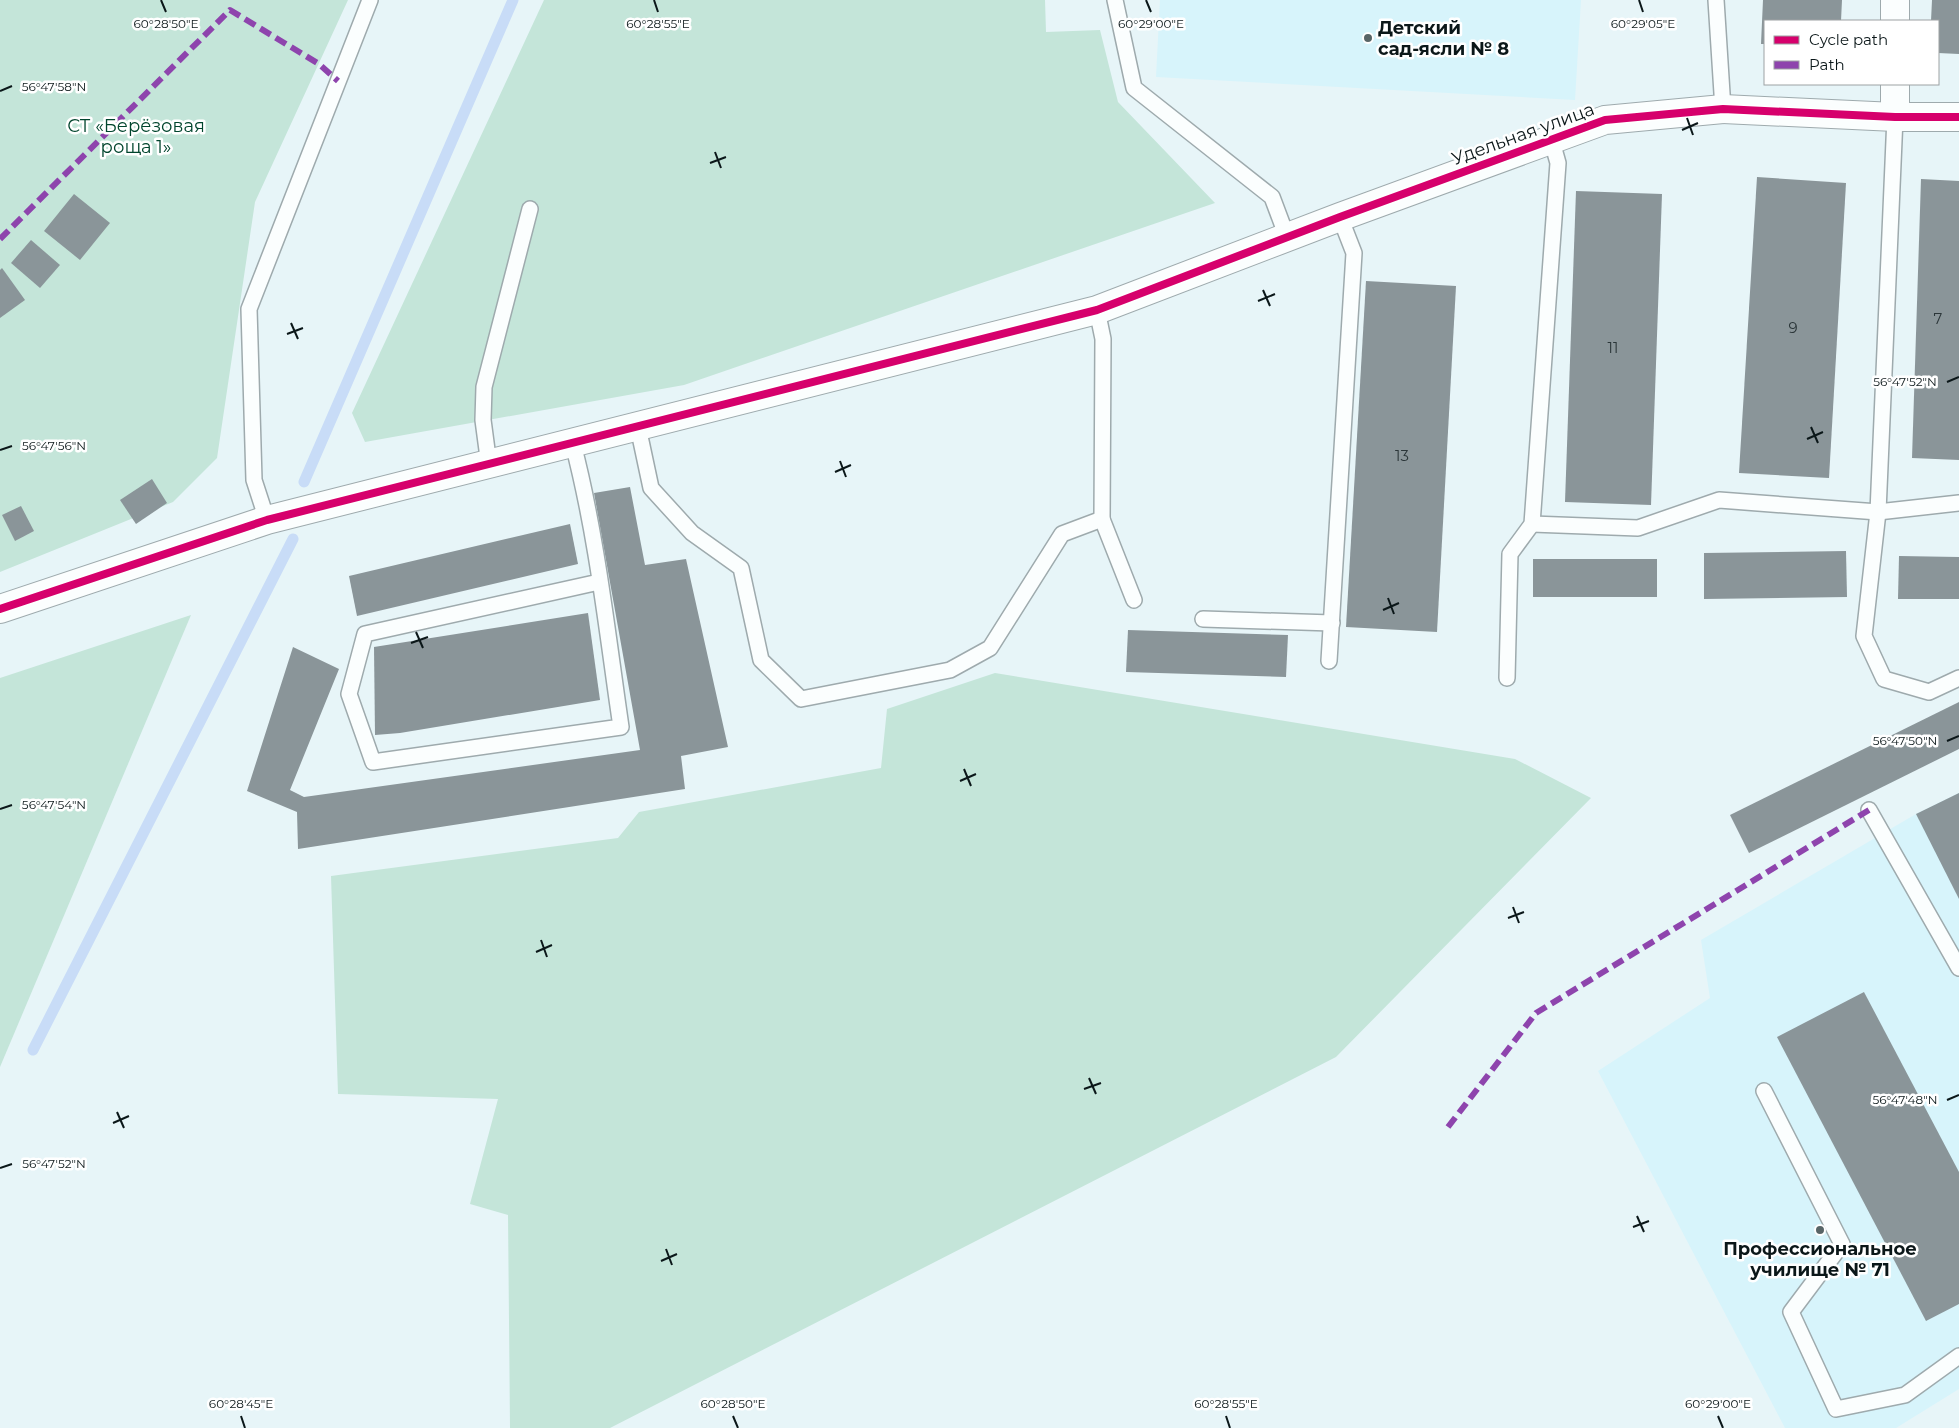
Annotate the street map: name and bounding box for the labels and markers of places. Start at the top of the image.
place label: Детский сад-ясли № 8 [1378,17,1509,60]
marker: Детский сад-ясли № 8 [1362,32,1374,44]
marker: Профессиональное училище № 71 [1814,1224,1826,1236]
place label: Профессиональное училище № 71 [1723,1238,1917,1281]

